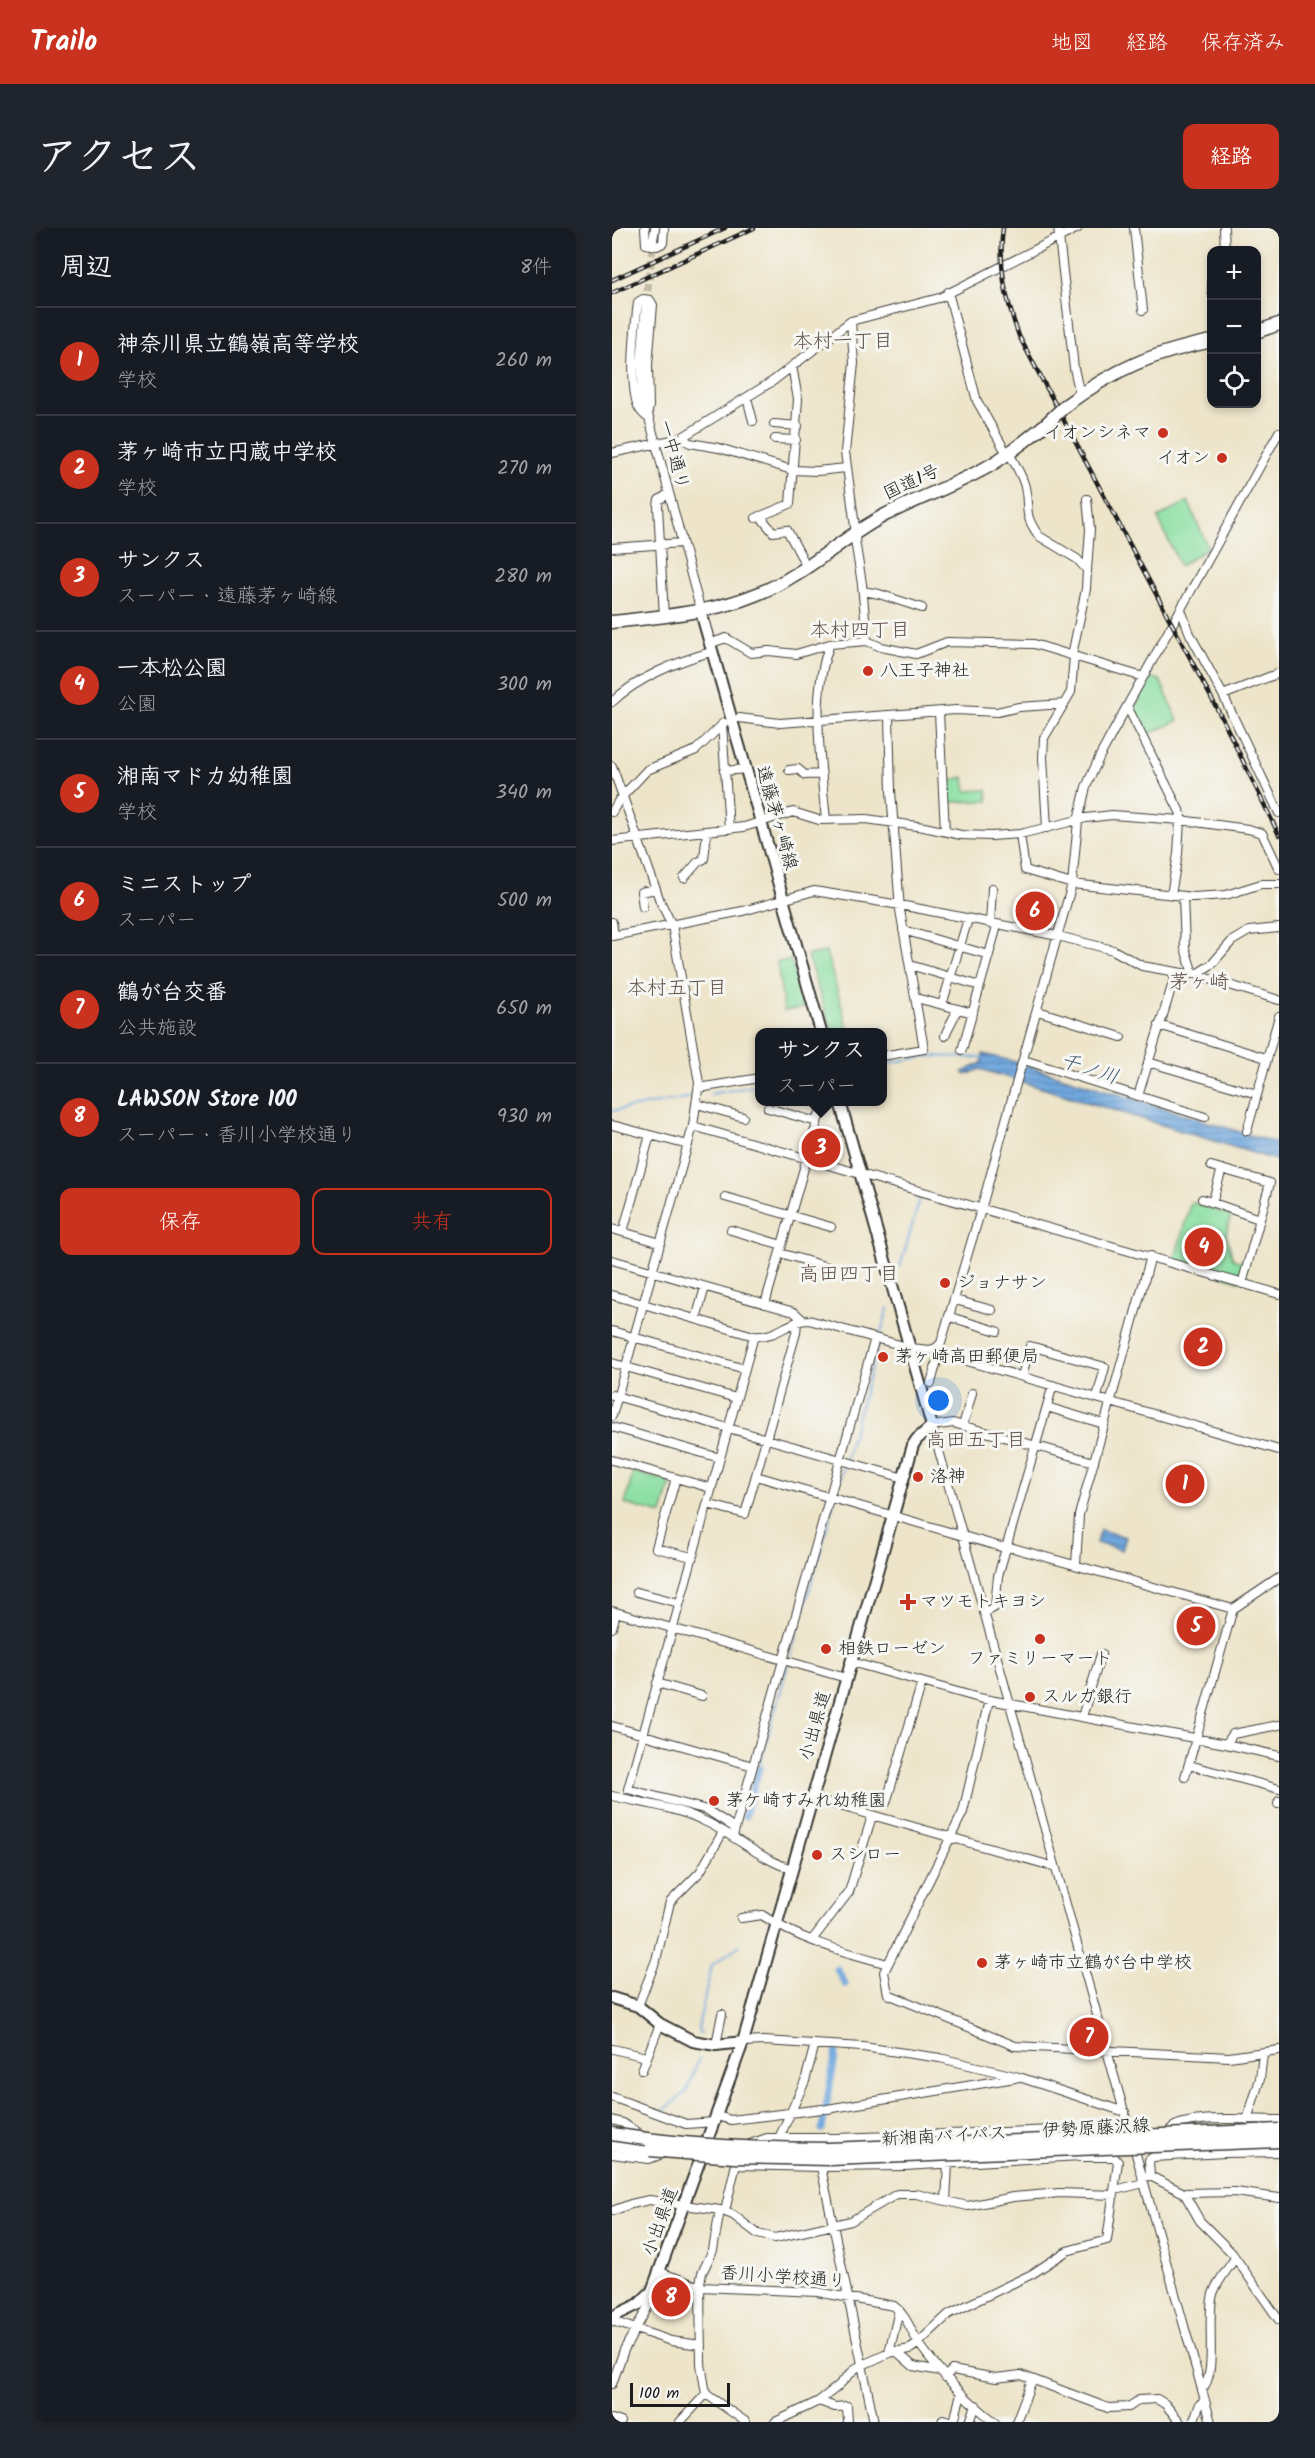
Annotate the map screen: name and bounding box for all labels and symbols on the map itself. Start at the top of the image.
district label: 本村一丁目 [793,326,893,358]
street label: 一中通り [650,416,696,494]
place label: イオンシネマ [1044,419,1151,448]
marker: イオンシネマ [1156,426,1170,440]
place label: イオン [1157,444,1210,473]
marker: イオン [1215,451,1229,465]
street label: 国道1号 [879,457,945,509]
district label: 本村四丁目 [810,615,910,647]
place label: 八王子神社 [880,657,970,686]
marker: 八王子神社 [861,664,875,678]
street label: 遠藤茅ヶ崎線 [747,762,805,874]
pin: 6 [1016,888,1054,934]
district label: 茅ヶ崎 [1169,967,1229,999]
district label: 本村五丁目 [627,973,727,1005]
water label: 千ノ川 [1056,1046,1122,1094]
pin: 3 [802,1126,840,1170]
pin: 4 [1184,1224,1224,1270]
district label: 高田四丁目 [799,1259,899,1291]
place label: ジョナサン [957,1269,1047,1298]
marker: ジョナサン [938,1276,952,1290]
pin: 2 [1184,1324,1222,1370]
place label: 茅ヶ崎高田郵便局 [895,1343,1039,1372]
marker: 茅ヶ崎高田郵便局 [876,1350,890,1364]
your location [924,1386,953,1415]
district label: 高田五丁目 [926,1425,1026,1457]
pin: 1 [1166,1462,1204,1506]
place label: 洛神 [930,1463,966,1492]
marker: 洛神 [911,1470,925,1484]
place label: マツモトキヨシ [920,1588,1046,1617]
marker: マツモトキヨシ [901,1595,915,1609]
pin: 5 [1176,1604,1216,1648]
marker: ファミリーマート [1033,1632,1047,1646]
place label: 相鉄ローゼン [838,1635,946,1664]
marker: 相鉄ローゼン [819,1642,833,1656]
place label: ファミリーマート [968,1645,1112,1674]
place label: スルガ銀行 [1042,1683,1132,1712]
street label: 小出県道 [792,1687,840,1765]
marker: スルガ銀行 [1023,1690,1037,1704]
place label: 茅ケ崎すみれ幼稚園 [726,1787,887,1816]
marker: 茅ケ崎すみれ幼稚園 [707,1794,721,1808]
place label: スシロー [829,1841,901,1870]
marker: スシロー [810,1848,824,1862]
place label: 茅ヶ崎市立鶴が台中学校 [994,1949,1192,1978]
marker: 茅ヶ崎市立鶴が台中学校 [975,1956,989,1970]
pin: 7 [1070,2014,1108,2060]
street label: 伊勢原藤沢線 [1041,2112,1151,2146]
street label: 新湘南バイパス [881,2119,1007,2155]
street label: 小出県道 [635,2183,687,2261]
street label: 香川小学校通り [719,2259,847,2297]
pin: 8 [652,2274,690,2320]
scale bar [630,2380,730,2408]

